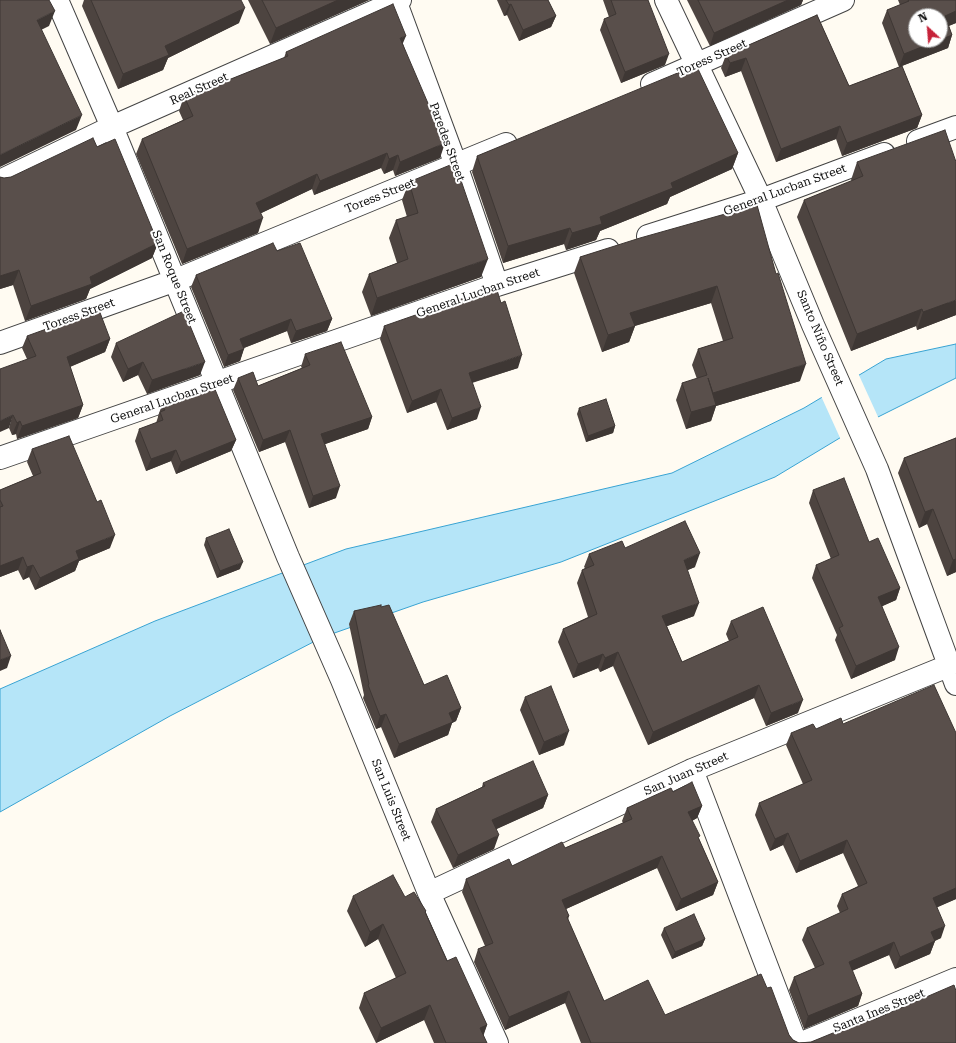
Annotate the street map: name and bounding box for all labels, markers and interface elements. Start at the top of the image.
north arrow [908,8,948,48]
text: N [916,10,930,25]
street label: Toress Street [675,36,749,80]
street label: Real Street [168,70,230,108]
street label: Paredes Street [426,101,468,183]
street label: General Lucban Street [722,161,848,219]
street label: Toress Street [343,175,417,217]
street label: San Roque Street [149,228,199,326]
street label: General Lucban Street [414,265,542,321]
street label: Santo Niño Street [793,288,847,388]
street label: Toress Street [41,295,117,335]
street label: General Lucban Street [108,371,236,427]
street label: San Juan Street [642,749,730,799]
street label: San Luis Street [368,757,414,843]
street label: Santa Ines Street [831,986,927,1036]

